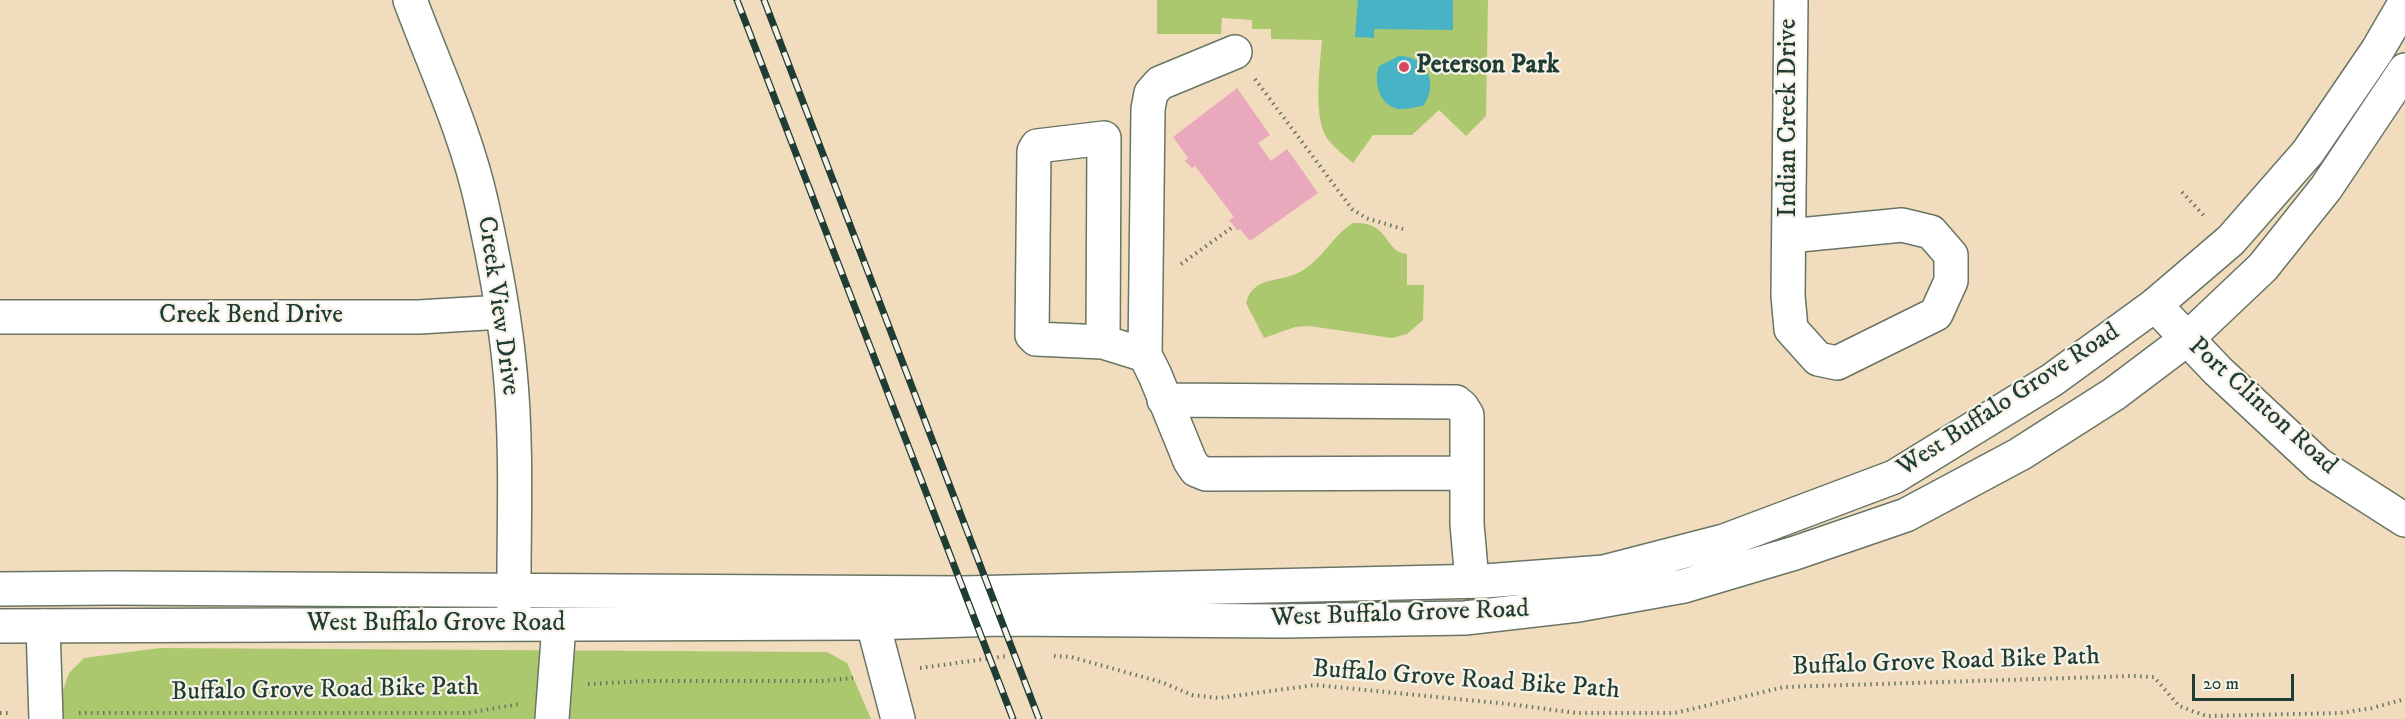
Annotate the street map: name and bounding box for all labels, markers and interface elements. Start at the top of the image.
street label: Indian Creek Drive [1774,19,1806,217]
place label: Peterson Park [1416,51,1559,83]
marker: Peterson Park [1397,60,1411,74]
street label: Creek View Drive [469,214,525,398]
street label: Creek Bend Drive [159,301,343,333]
street label: West Buffalo Grove Road [1892,318,2126,484]
street label: Port Clinton Road [2181,332,2343,482]
street label: West Buffalo Grove Road [1270,595,1530,635]
street label: West Buffalo Grove Road [307,609,565,641]
street label: Buffalo Grove Road Bike Path [1791,642,2101,684]
street label: Buffalo Grove Road Bike Path [1311,655,1621,707]
scale bar [2195,662,2297,700]
street label: Buffalo Grove Road Bike Path [171,673,479,709]
text: 20 m [2203,673,2239,695]

